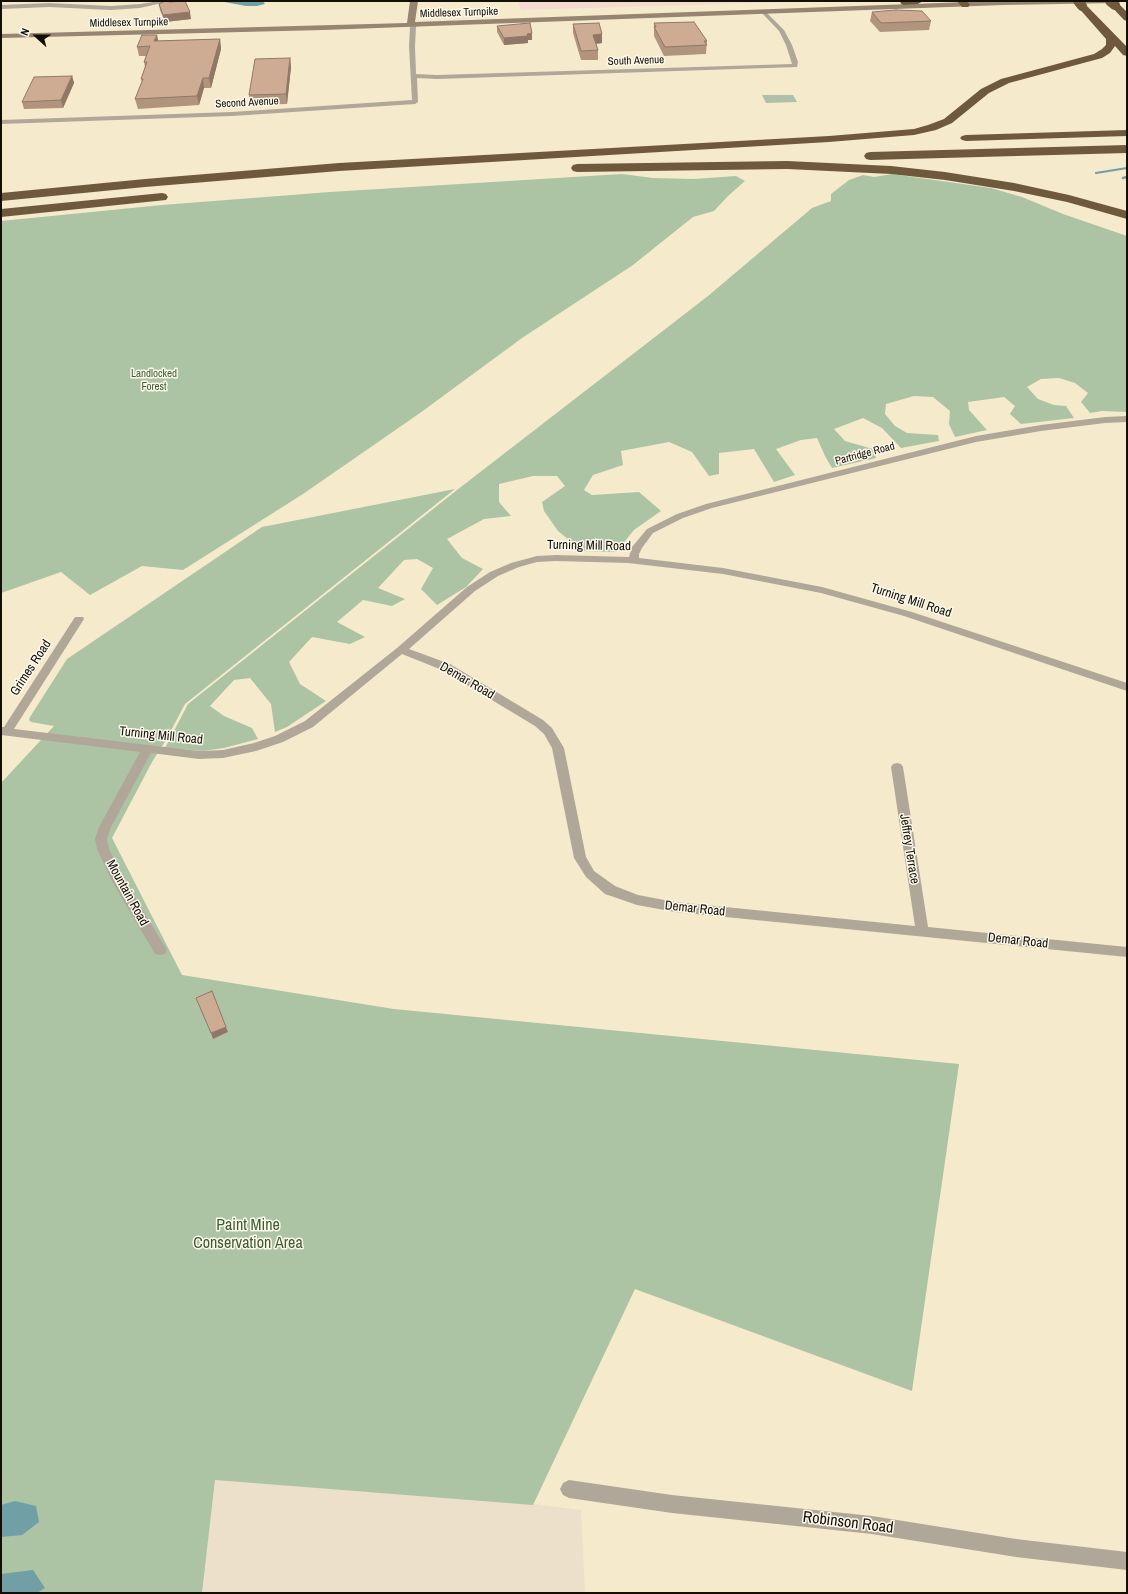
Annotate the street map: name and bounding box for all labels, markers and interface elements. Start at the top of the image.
street label: Middlesex Turnpike [420,5,498,21]
north arrow [16,16,56,56]
street label: Middlesex Turnpike [90,16,168,30]
text: N [17,26,32,37]
street label: South Avenue [608,53,664,69]
street label: Second Avenue [215,95,279,111]
park label: Landlocked Forest [131,367,177,393]
street label: Partridge Road [834,440,896,468]
street label: Turning Mill Road [547,537,631,555]
street label: Turning Mill Road [869,581,953,621]
street label: Grimes Road [7,637,55,699]
street label: Demar Road [437,659,497,703]
street label: Turning Mill Road [119,724,203,748]
street label: Jeffrey Terrace [896,813,922,885]
street label: Mountain Road [103,857,151,929]
street label: Demar Road [664,898,726,920]
street label: Demar Road [987,930,1049,952]
park label: Paint Mine Conservation Area [193,1216,303,1254]
street label: Robinson Road [802,1508,894,1538]

